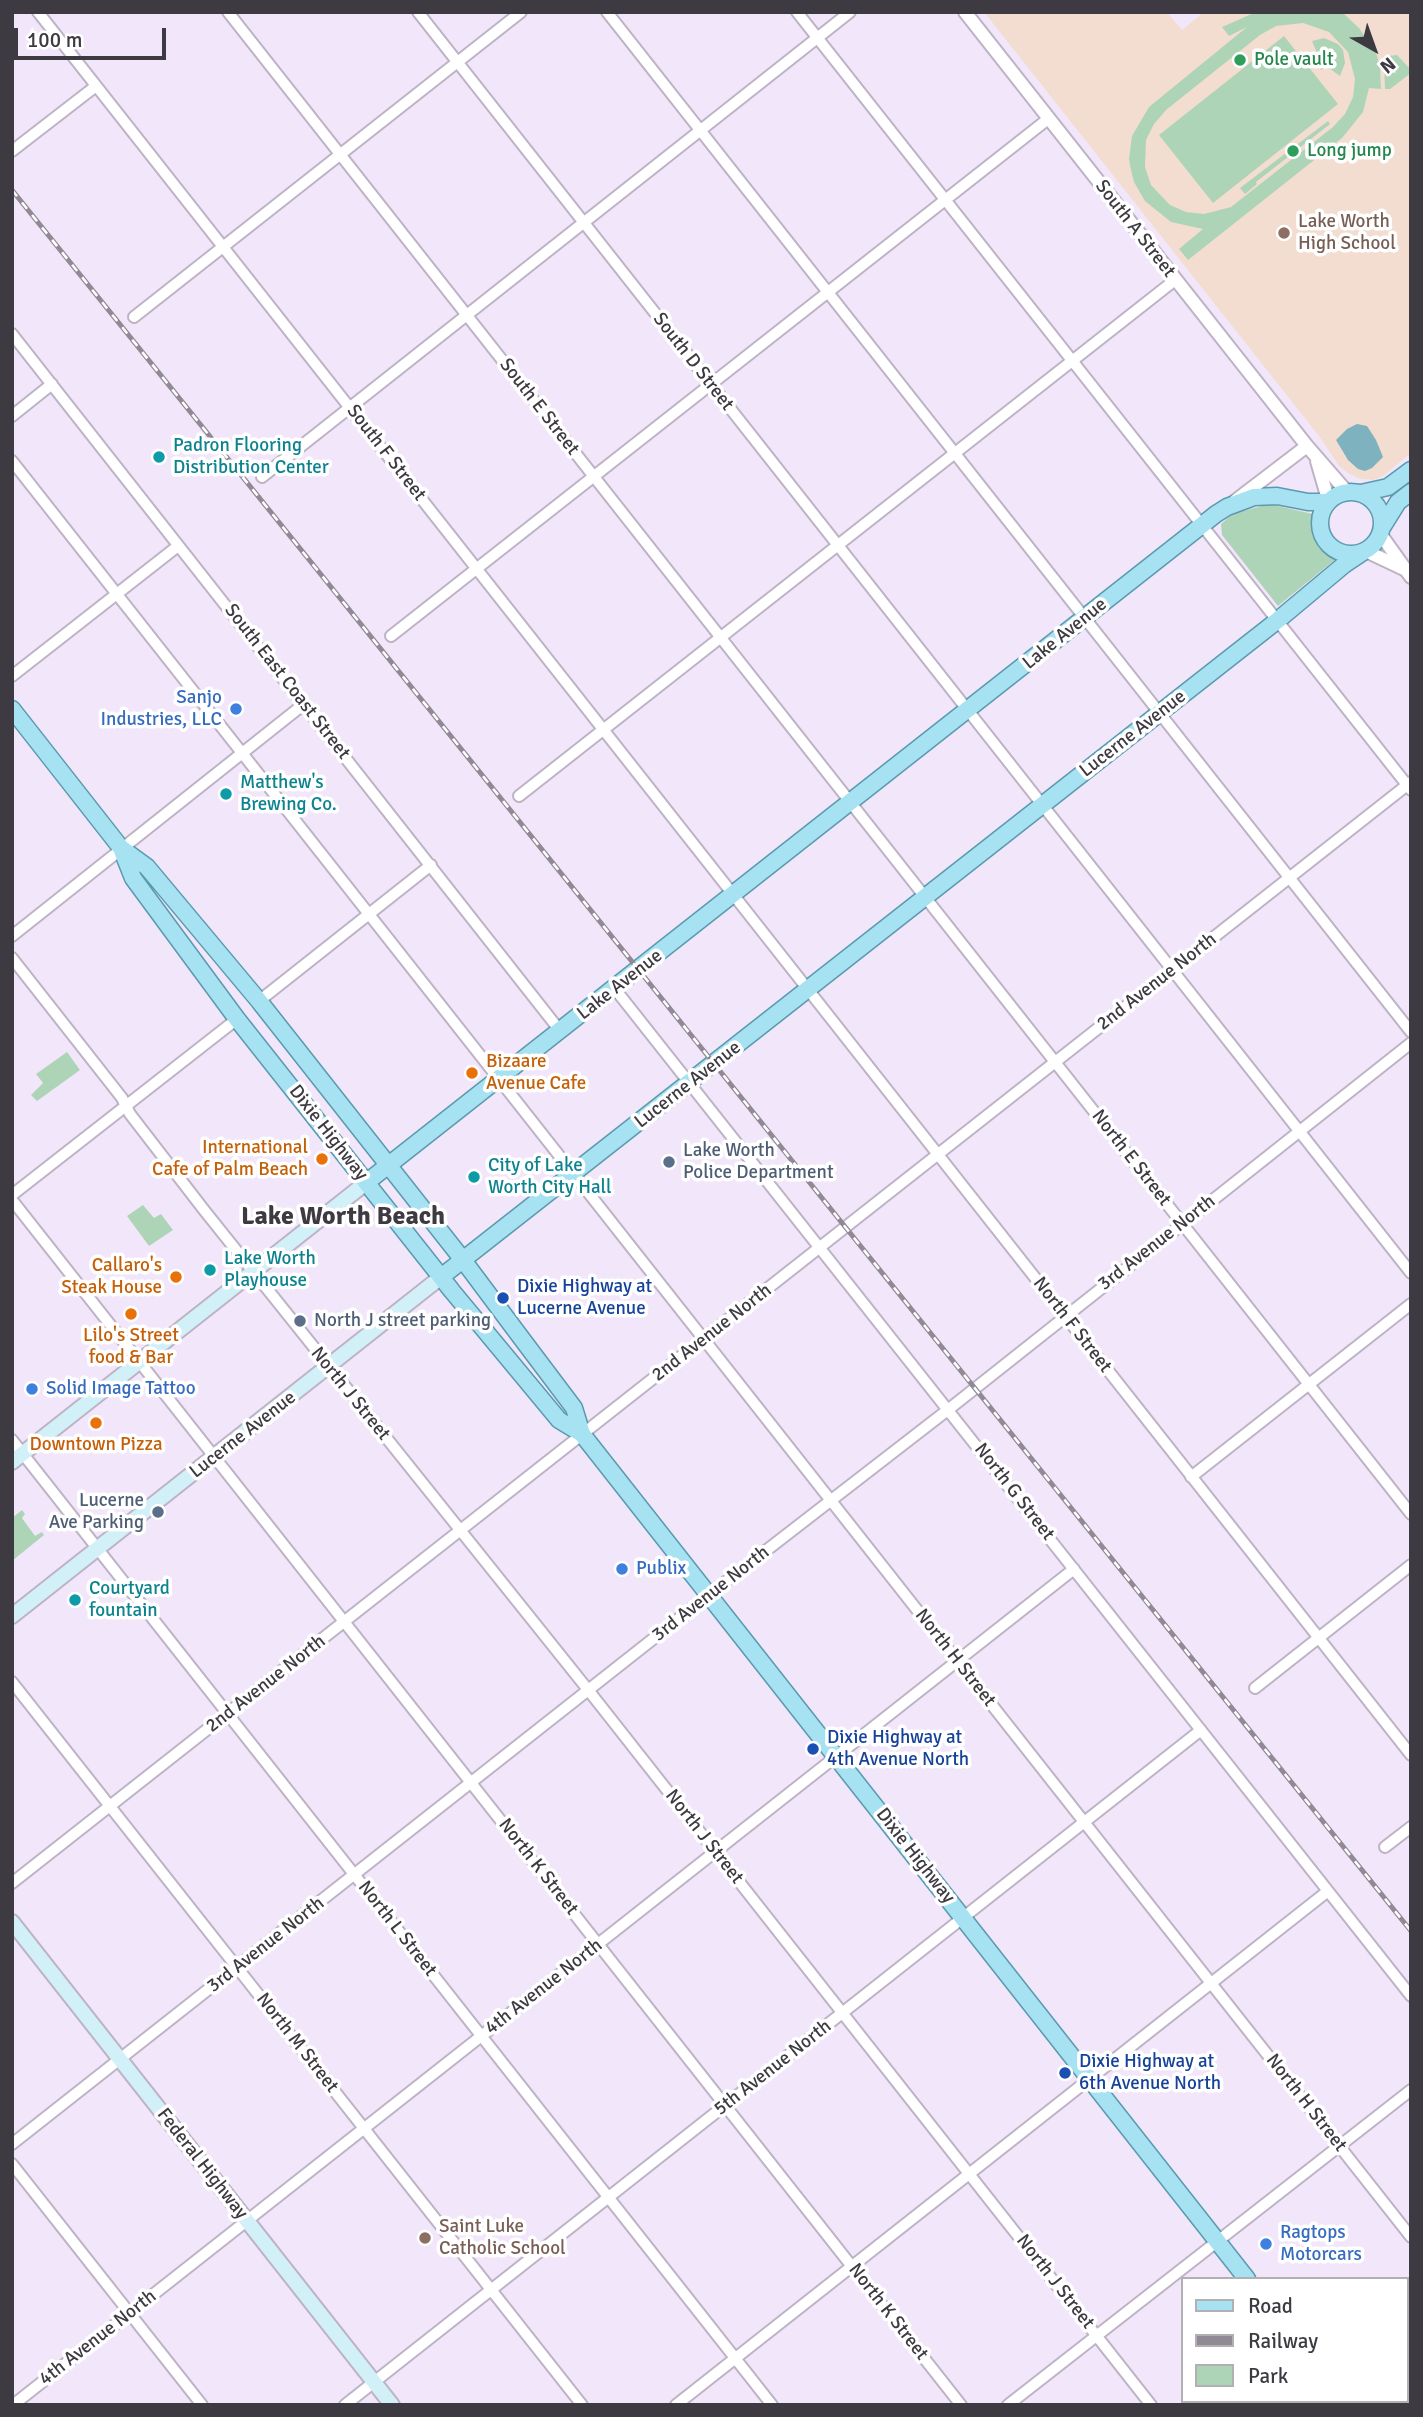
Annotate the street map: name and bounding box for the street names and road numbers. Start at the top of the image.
street label: South A Street [1090,176,1180,282]
street label: South D Street [648,308,738,416]
street label: South E Street [494,354,584,460]
street label: South F Street [341,400,431,506]
street label: Lake Avenue [1018,593,1112,675]
street label: South East Coast Street [219,600,355,764]
street label: Lucerne Avenue [1075,685,1191,783]
street label: 2nd Avenue North [1093,928,1221,1036]
street label: Lake Avenue [573,945,667,1025]
street label: Lucerne Avenue [630,1036,746,1134]
street label: Dixie Highway [284,1081,372,1185]
street label: North E Street [1086,1105,1176,1211]
street label: 3rd Avenue North [1094,1190,1220,1296]
street label: North F Street [1028,1273,1116,1377]
street label: 2nd Avenue North [648,1279,776,1387]
street label: North J Street [305,1343,395,1445]
street label: Lucerne Avenue [185,1386,301,1484]
street label: North G Street [969,1439,1059,1545]
street label: 3rd Avenue North [648,1541,774,1647]
street label: North H Street [910,1605,1000,1711]
street label: 2nd Avenue North [202,1630,330,1738]
street label: North J Street [660,1785,748,1889]
street label: Dixie Highway [871,1804,959,1908]
street label: North K Street [493,1814,583,1920]
street label: North L Street [353,1877,441,1981]
street label: 3rd Avenue North [203,1892,329,1998]
street label: 4th Avenue North [481,1934,607,2040]
street label: North M Street [251,1989,343,2097]
street label: 5th Avenue North [710,2015,836,2121]
street label: North H Street [1261,2050,1351,2156]
street label: Federal Highway [152,2104,252,2224]
street label: North J Street [1011,2230,1099,2334]
street label: North K Street [843,2259,933,2365]
street label: 4th Avenue North [35,2285,161,2391]

